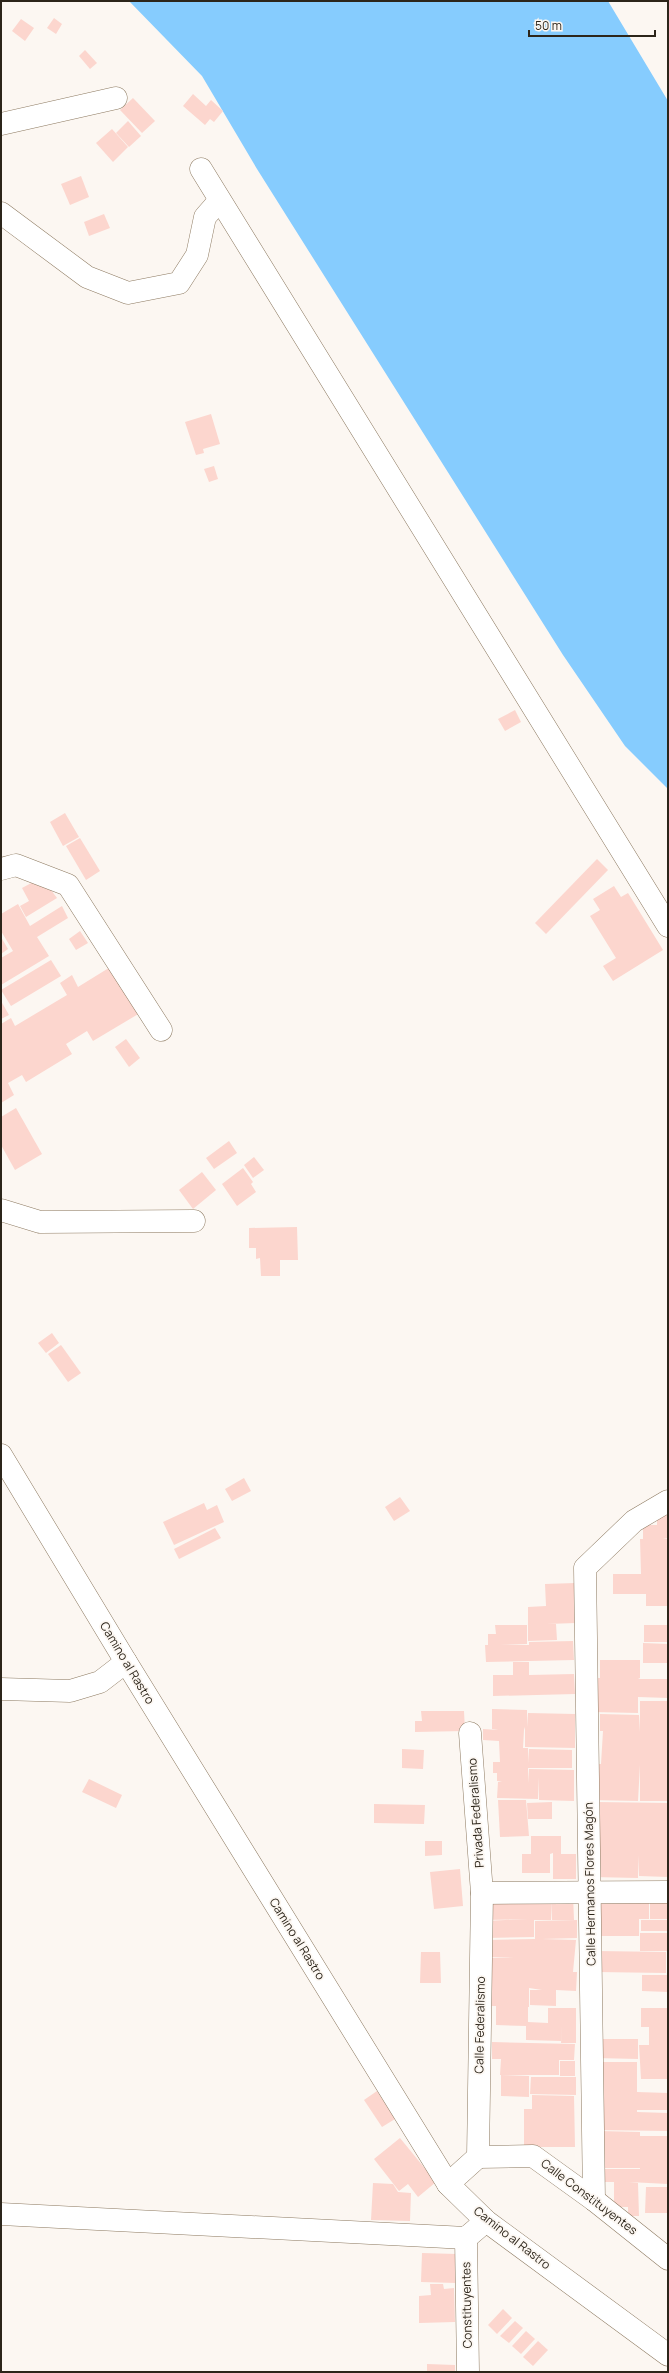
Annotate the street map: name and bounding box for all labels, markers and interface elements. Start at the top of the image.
scale bar [529,12,655,38]
text: 50 m [535,17,562,34]
street label: Camino al Rastro [96,1618,159,1707]
street label: Privada Federalismo [463,1758,488,1868]
street label: Calle Hermanos Flores Magón [580,1802,599,1966]
street label: Camino al Rastro [265,1895,329,1983]
street label: Calle Federalismo [470,1976,489,2074]
street label: Calle Constituyentes [538,2155,641,2239]
street label: Camino al Rastro [470,2202,554,2273]
street label: Constituyentes [457,2262,476,2348]

